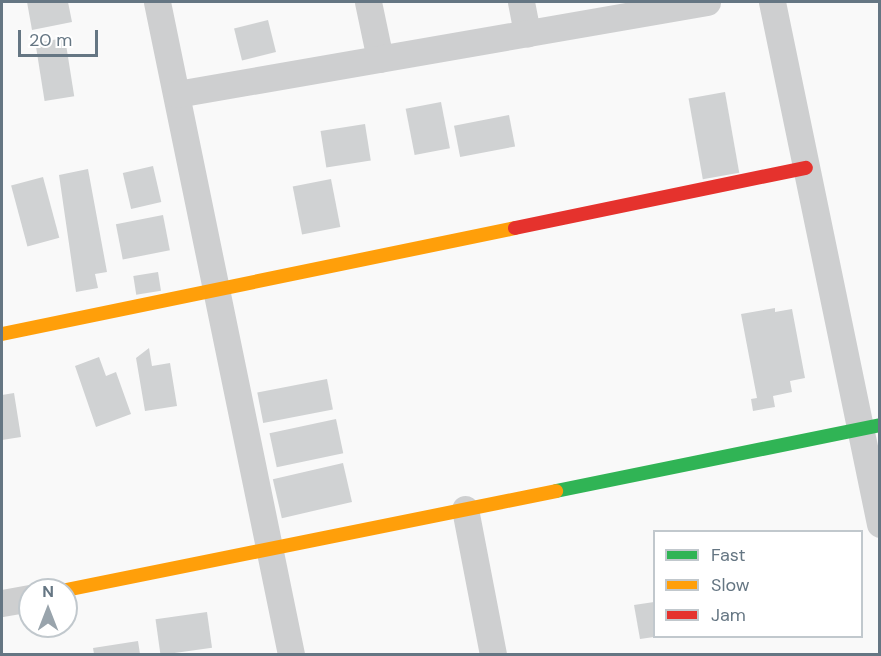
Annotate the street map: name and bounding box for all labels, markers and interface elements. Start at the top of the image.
scale bar [21,18,100,56]
text: 20 m [29,28,72,52]
legend [653,530,863,638]
text: Fast [711,543,746,567]
text: Slow [711,573,750,597]
north arrow [18,578,78,638]
text: N [42,581,54,602]
text: Jam [711,603,746,627]

